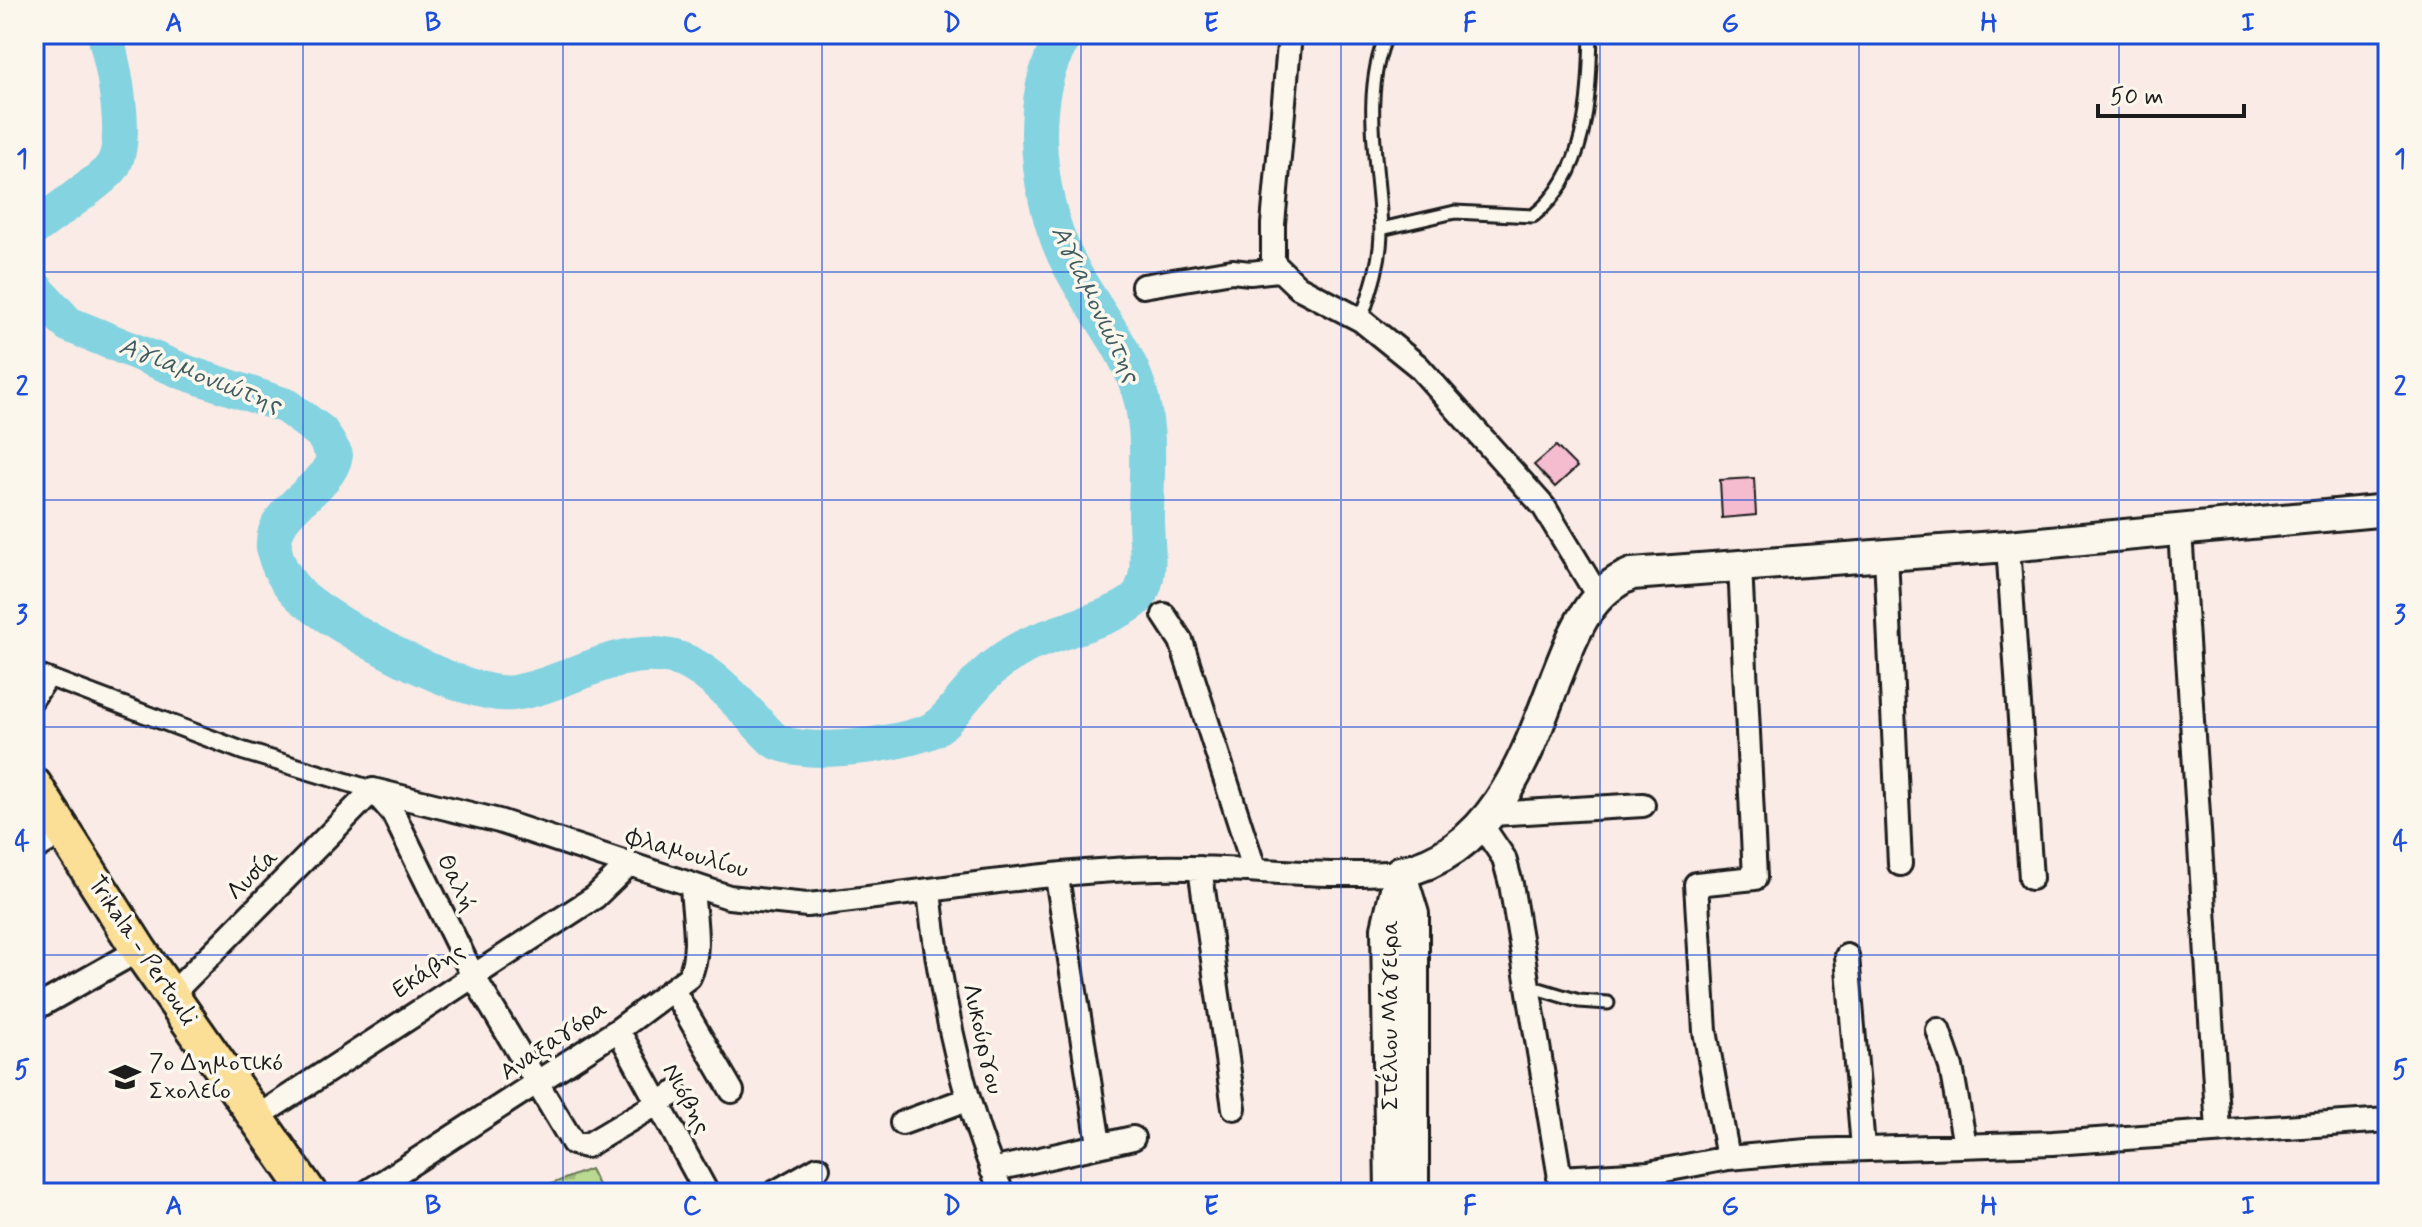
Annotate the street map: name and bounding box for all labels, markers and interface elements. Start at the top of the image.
text: A [165,7,183,41]
text: B [425,7,441,41]
text: C [683,7,702,41]
text: D [943,7,961,41]
text: E [1203,7,1219,41]
text: F [1463,7,1477,41]
text: G [1721,7,1739,41]
text: H [1981,7,1998,41]
text: I [2241,7,2255,41]
scale bar [2098,68,2244,118]
text: 50 m [2110,82,2164,113]
text: 1 [16,143,28,177]
text: 1 [2394,143,2406,177]
water label: Αγιαμονιώτης [1042,220,1148,390]
water label: Αγιαμονιώτης [114,329,287,423]
text: 2 [16,371,29,405]
text: 2 [2394,371,2407,405]
text: 3 [16,599,28,633]
text: 3 [2394,599,2406,633]
street label: Φλαμουλίου [621,821,752,886]
text: 4 [14,826,30,860]
text: 4 [2392,826,2408,860]
street label: Λυσία [220,842,286,908]
street label: Θαλή [429,849,483,917]
street label: Trikala - Pertouli [80,870,204,1032]
street label: Στέλιου Μάγειρα [1374,920,1406,1110]
street label: Εκάβης [387,936,471,1006]
street label: Λυκούργου [954,981,1010,1098]
street label: Αναξαγόρα [494,994,614,1088]
place label: 7ο Δημοτικό Σχολείο [149,1048,283,1107]
text: 5 [14,1054,30,1088]
text: 5 [2392,1054,2408,1088]
street label: Νιόβης [655,1059,717,1139]
school or university icon: 7ο Δημοτικό Σχολείο [108,1060,142,1094]
text: A [165,1190,183,1224]
text: B [425,1190,441,1224]
text: C [683,1190,702,1224]
text: D [943,1190,961,1224]
text: E [1203,1190,1219,1224]
text: F [1463,1190,1477,1224]
text: G [1721,1190,1739,1224]
text: H [1981,1190,1998,1224]
text: I [2241,1190,2255,1224]

